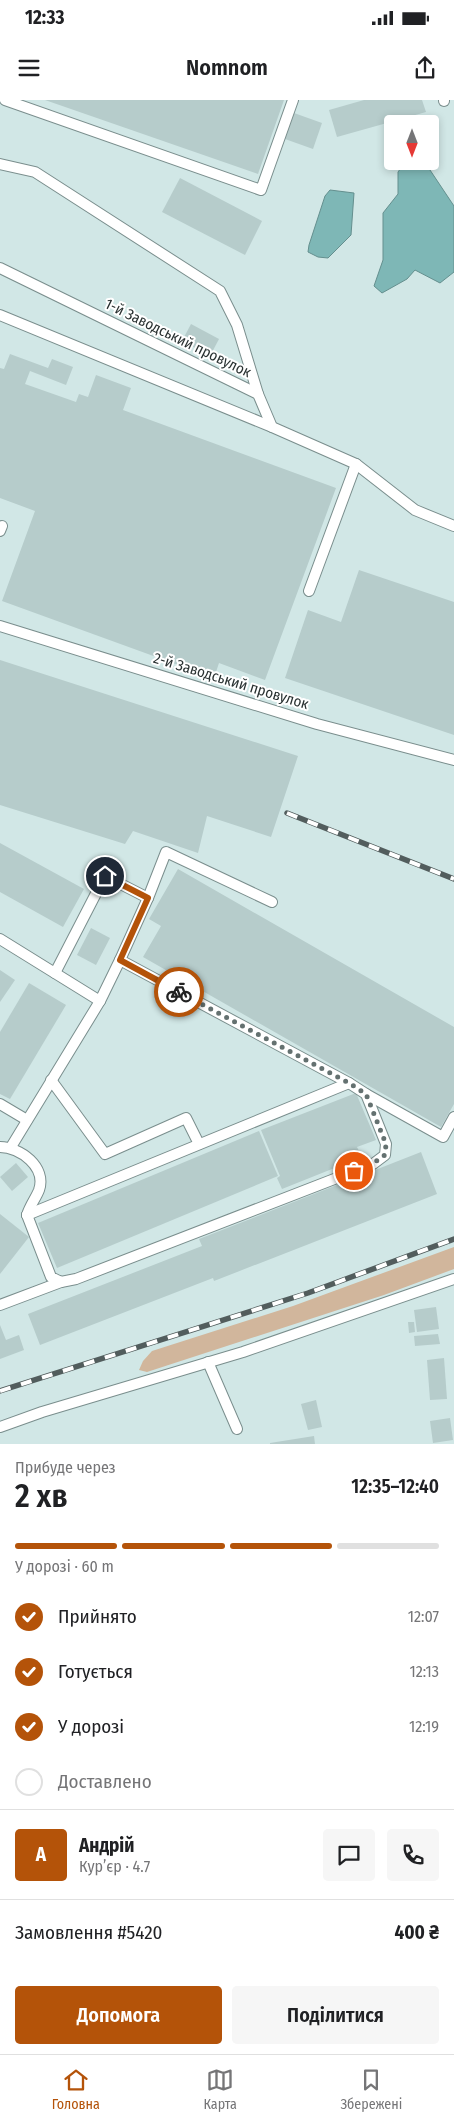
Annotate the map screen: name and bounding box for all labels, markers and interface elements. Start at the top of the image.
text: 12:33 [25,6,64,29]
icon: menu [15,54,43,82]
text: Nomnom [186,54,268,81]
icon: share [411,54,439,82]
north arrow [384,115,439,170]
map controls [384,115,439,170]
street label: 1-й Заводський провулок [102,295,254,381]
street label: 2-й Заводський провулок [151,649,311,713]
pin [84,855,126,897]
icon: home [91,862,119,890]
courier [154,967,204,1017]
icon: bike [165,978,193,1006]
pin [333,1150,375,1192]
icon: bag [340,1157,368,1185]
text: Прибуде через [15,1458,116,1477]
text: 12:35–12:40 [351,1475,439,1498]
text: 2 хв [15,1477,68,1515]
text: У дорозі · 60 m [15,1557,114,1576]
icon: check [15,1603,43,1631]
text: Прийнято [58,1605,137,1628]
text: 12:07 [408,1607,439,1626]
icon: check [15,1658,43,1686]
text: Готується [58,1660,133,1683]
text: 12:13 [410,1662,439,1681]
icon: check [15,1713,43,1741]
text: У дорозі [58,1715,124,1738]
text: 12:19 [409,1717,439,1736]
text: Доставлено [58,1770,152,1793]
button: chat [323,1829,375,1881]
button: phone [387,1829,439,1881]
text: Андрій [79,1834,134,1857]
text: А [36,1843,46,1866]
text: Кур’єр · 4.7 [79,1857,150,1876]
text: Замовлення #5420 [15,1921,163,1944]
text: 400 ₴ [394,1921,439,1944]
button: Допомога [15,1986,222,2044]
button: Поділитися [232,1986,439,2044]
tab: Головна [52,2066,100,2113]
tab: Карта [203,2066,237,2113]
tab: Збережені [340,2066,402,2113]

